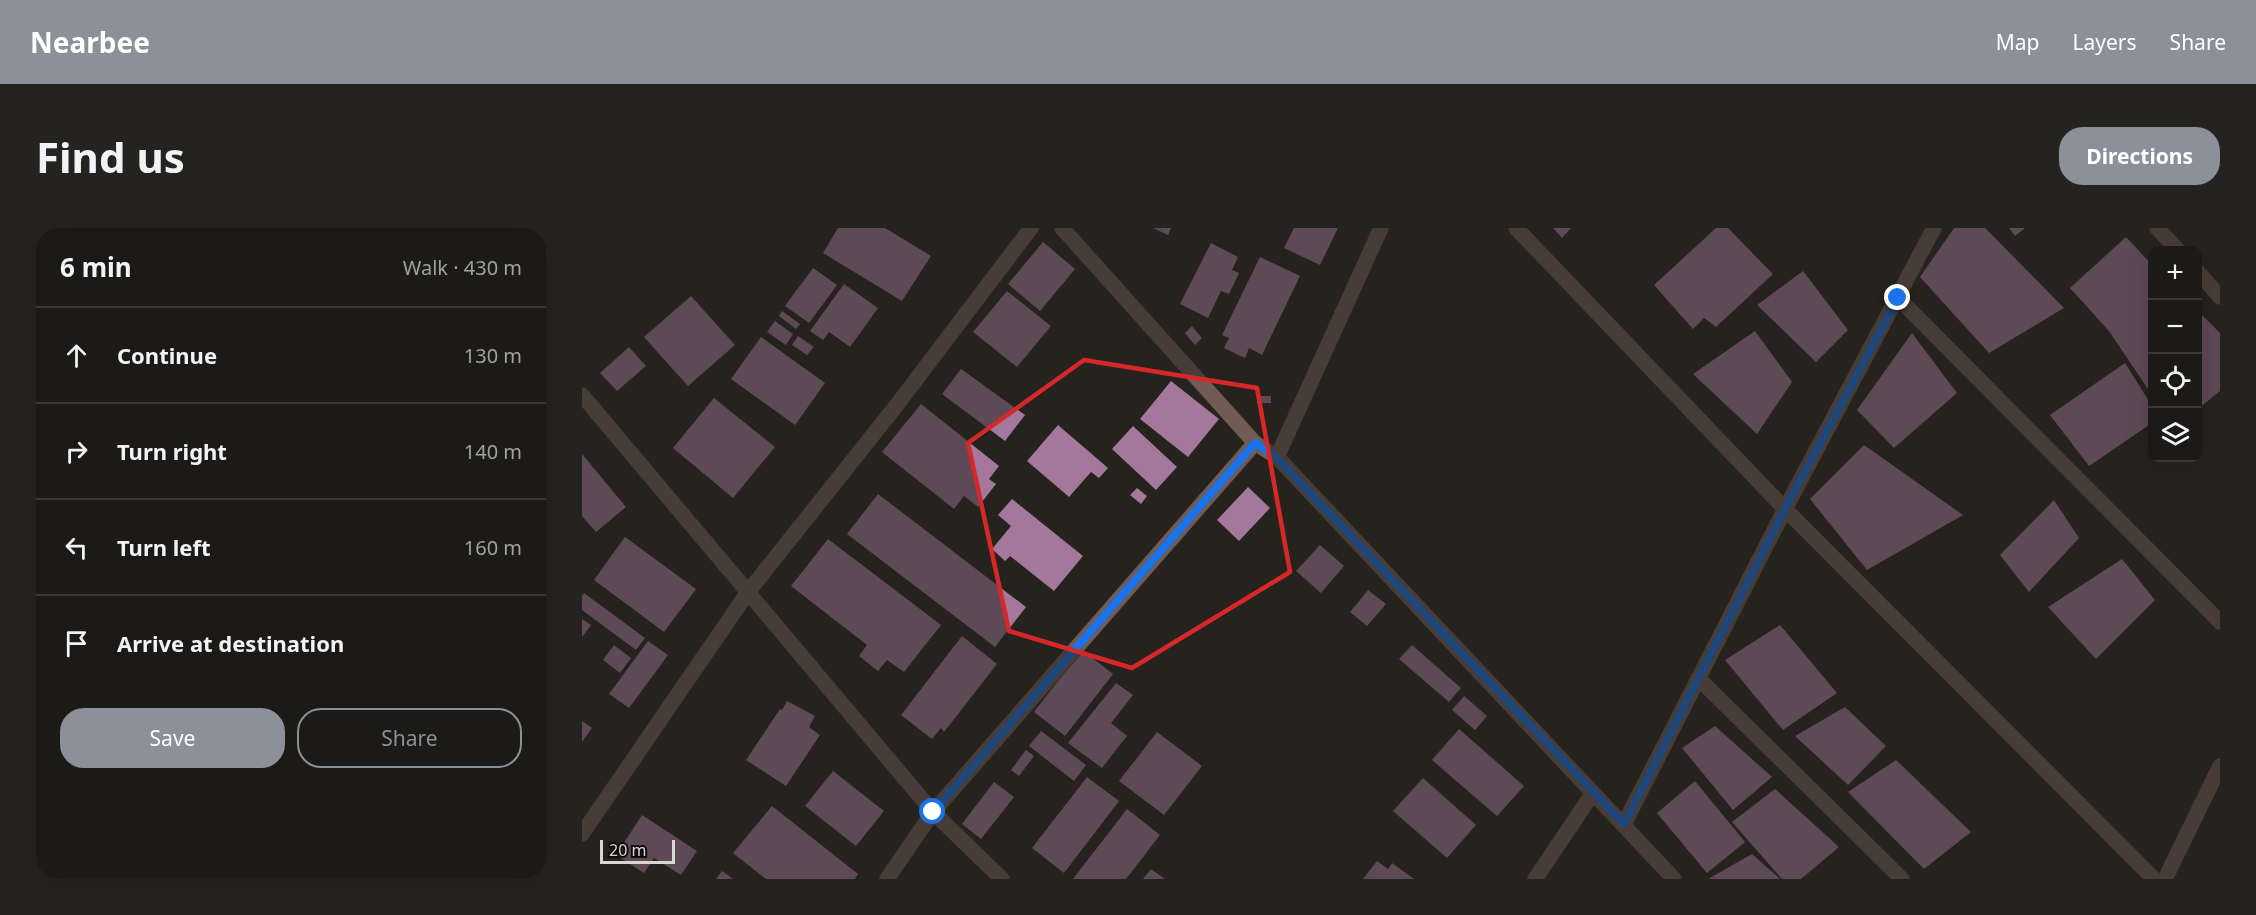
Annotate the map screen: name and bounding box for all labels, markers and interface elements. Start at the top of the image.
text: Nearbee [30,23,150,61]
text: Map [1996,28,2040,56]
text: Layers [2073,28,2137,56]
text: Share [2170,28,2226,56]
button: Directions [2059,127,2220,185]
text: Find us [36,128,185,185]
map controls [2148,246,2202,462]
button: + [2148,246,2202,300]
text: 6 min [60,249,132,285]
text: Walk · 430 m [403,254,522,281]
route end [1884,284,1910,310]
button: − [2148,300,2202,354]
icon: ahead [60,339,93,372]
text: Continue [117,340,217,370]
text: 130 m [464,342,522,369]
button: locate [2148,354,2202,408]
button: layers [2148,408,2202,462]
icon: right [60,435,93,468]
text: Turn right [117,436,227,466]
text: 140 m [464,438,522,465]
icon: left [60,531,93,564]
text: Turn left [117,532,211,562]
text: 160 m [464,534,522,561]
icon: arrive [60,627,93,660]
text: Arrive at destination [117,628,344,658]
button: Save [60,708,285,768]
button: Share [297,708,522,768]
route start [919,798,945,824]
scale bar [600,837,675,864]
text: 20 m [609,839,646,861]

